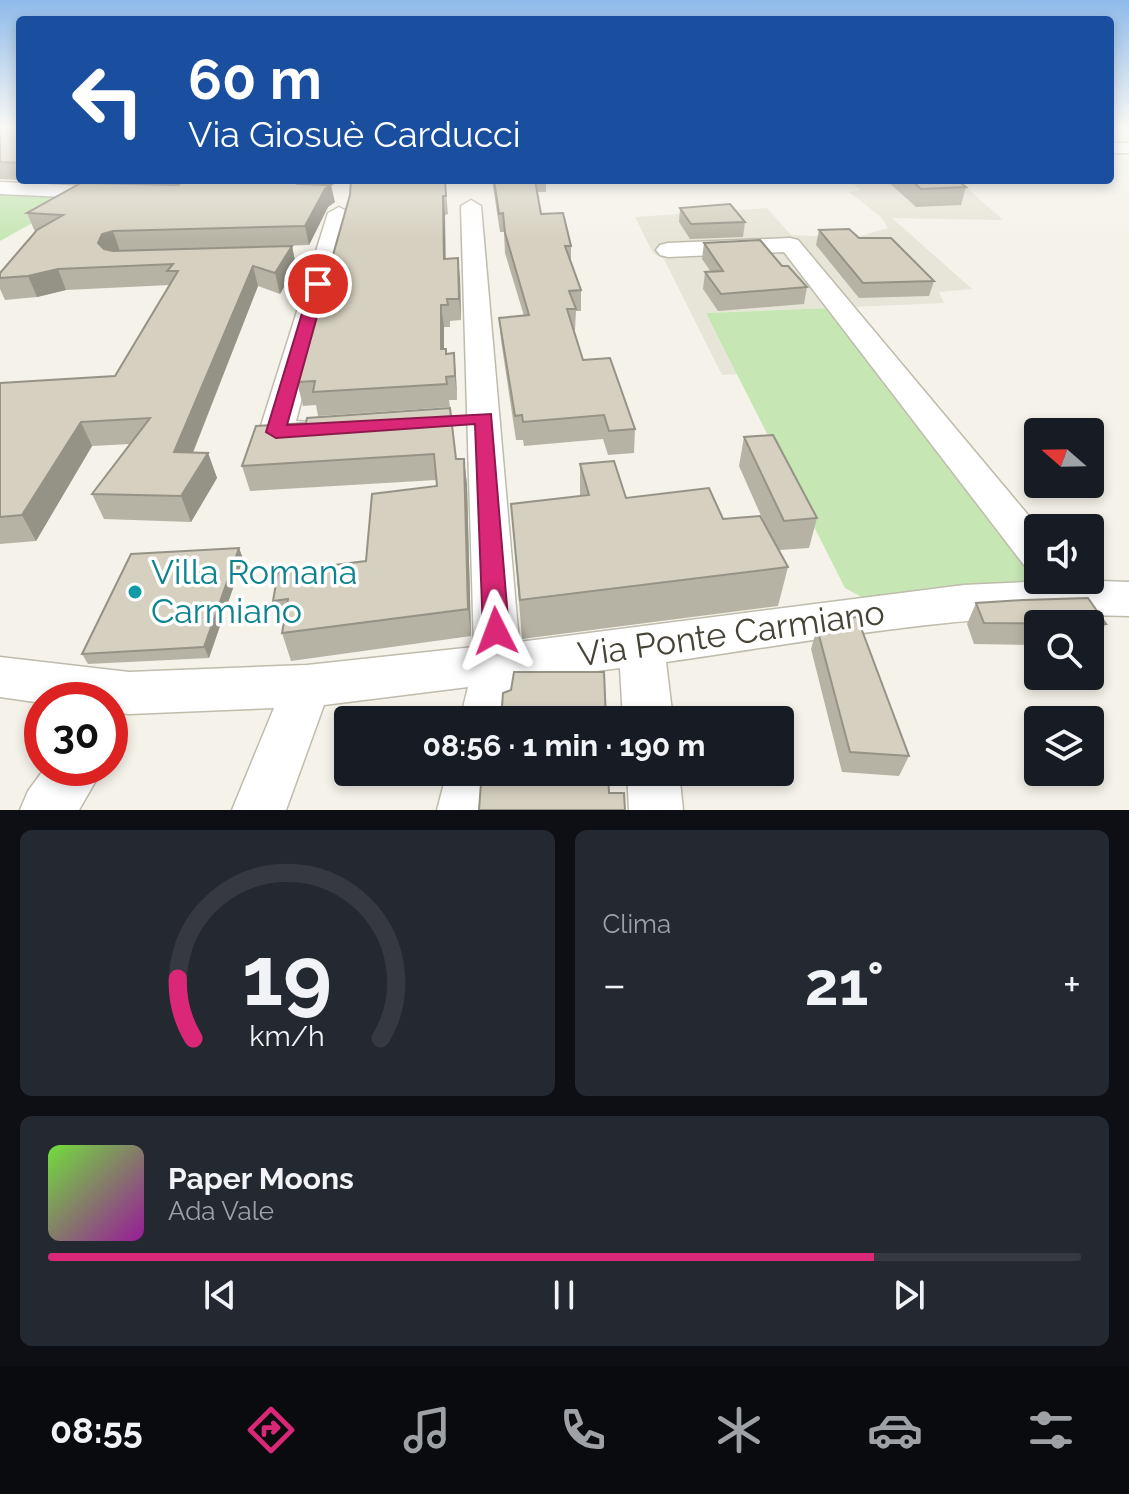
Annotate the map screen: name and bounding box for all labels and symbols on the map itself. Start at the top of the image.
pin [284,250,352,318]
north arrow [1024,418,1104,498]
place label: Villa Romana Carmiano [151,552,357,631]
marker: Villa Romana Carmiano [126,583,144,601]
position arrow [454,589,538,673]
street label: Via Ponte Carmiano [575,592,887,674]
speed limit sign: 30 [24,682,128,786]

